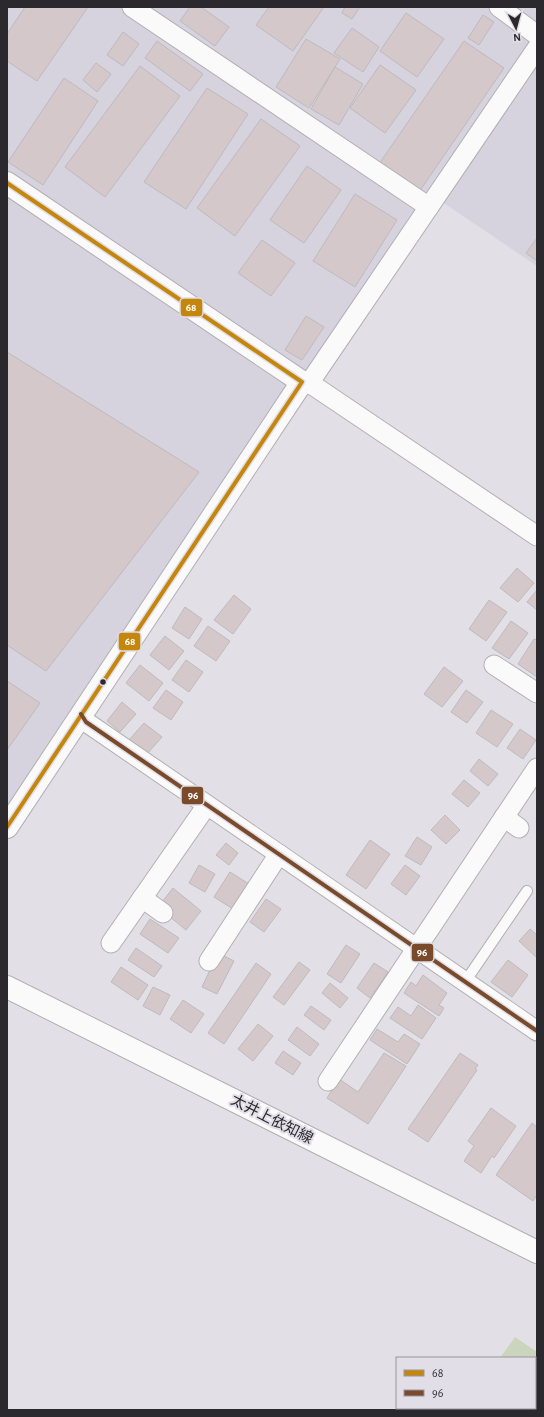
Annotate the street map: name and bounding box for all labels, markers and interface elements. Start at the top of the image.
north arrow [496,8,536,48]
text: N [513,32,521,43]
line badge: 68 [180,298,203,317]
text: 68 [186,302,196,313]
line badge: 68 [118,632,141,651]
text: 68 [125,636,135,647]
unlabelled marker [98,677,108,687]
line badge: 96 [181,786,204,805]
text: 96 [188,790,198,801]
line badge: 96 [411,943,434,962]
text: 96 [417,947,427,958]
street label: 太井上依知線 [228,1091,316,1147]
legend [396,1357,536,1409]
text: 68 [432,1367,444,1379]
text: 96 [432,1387,444,1399]

